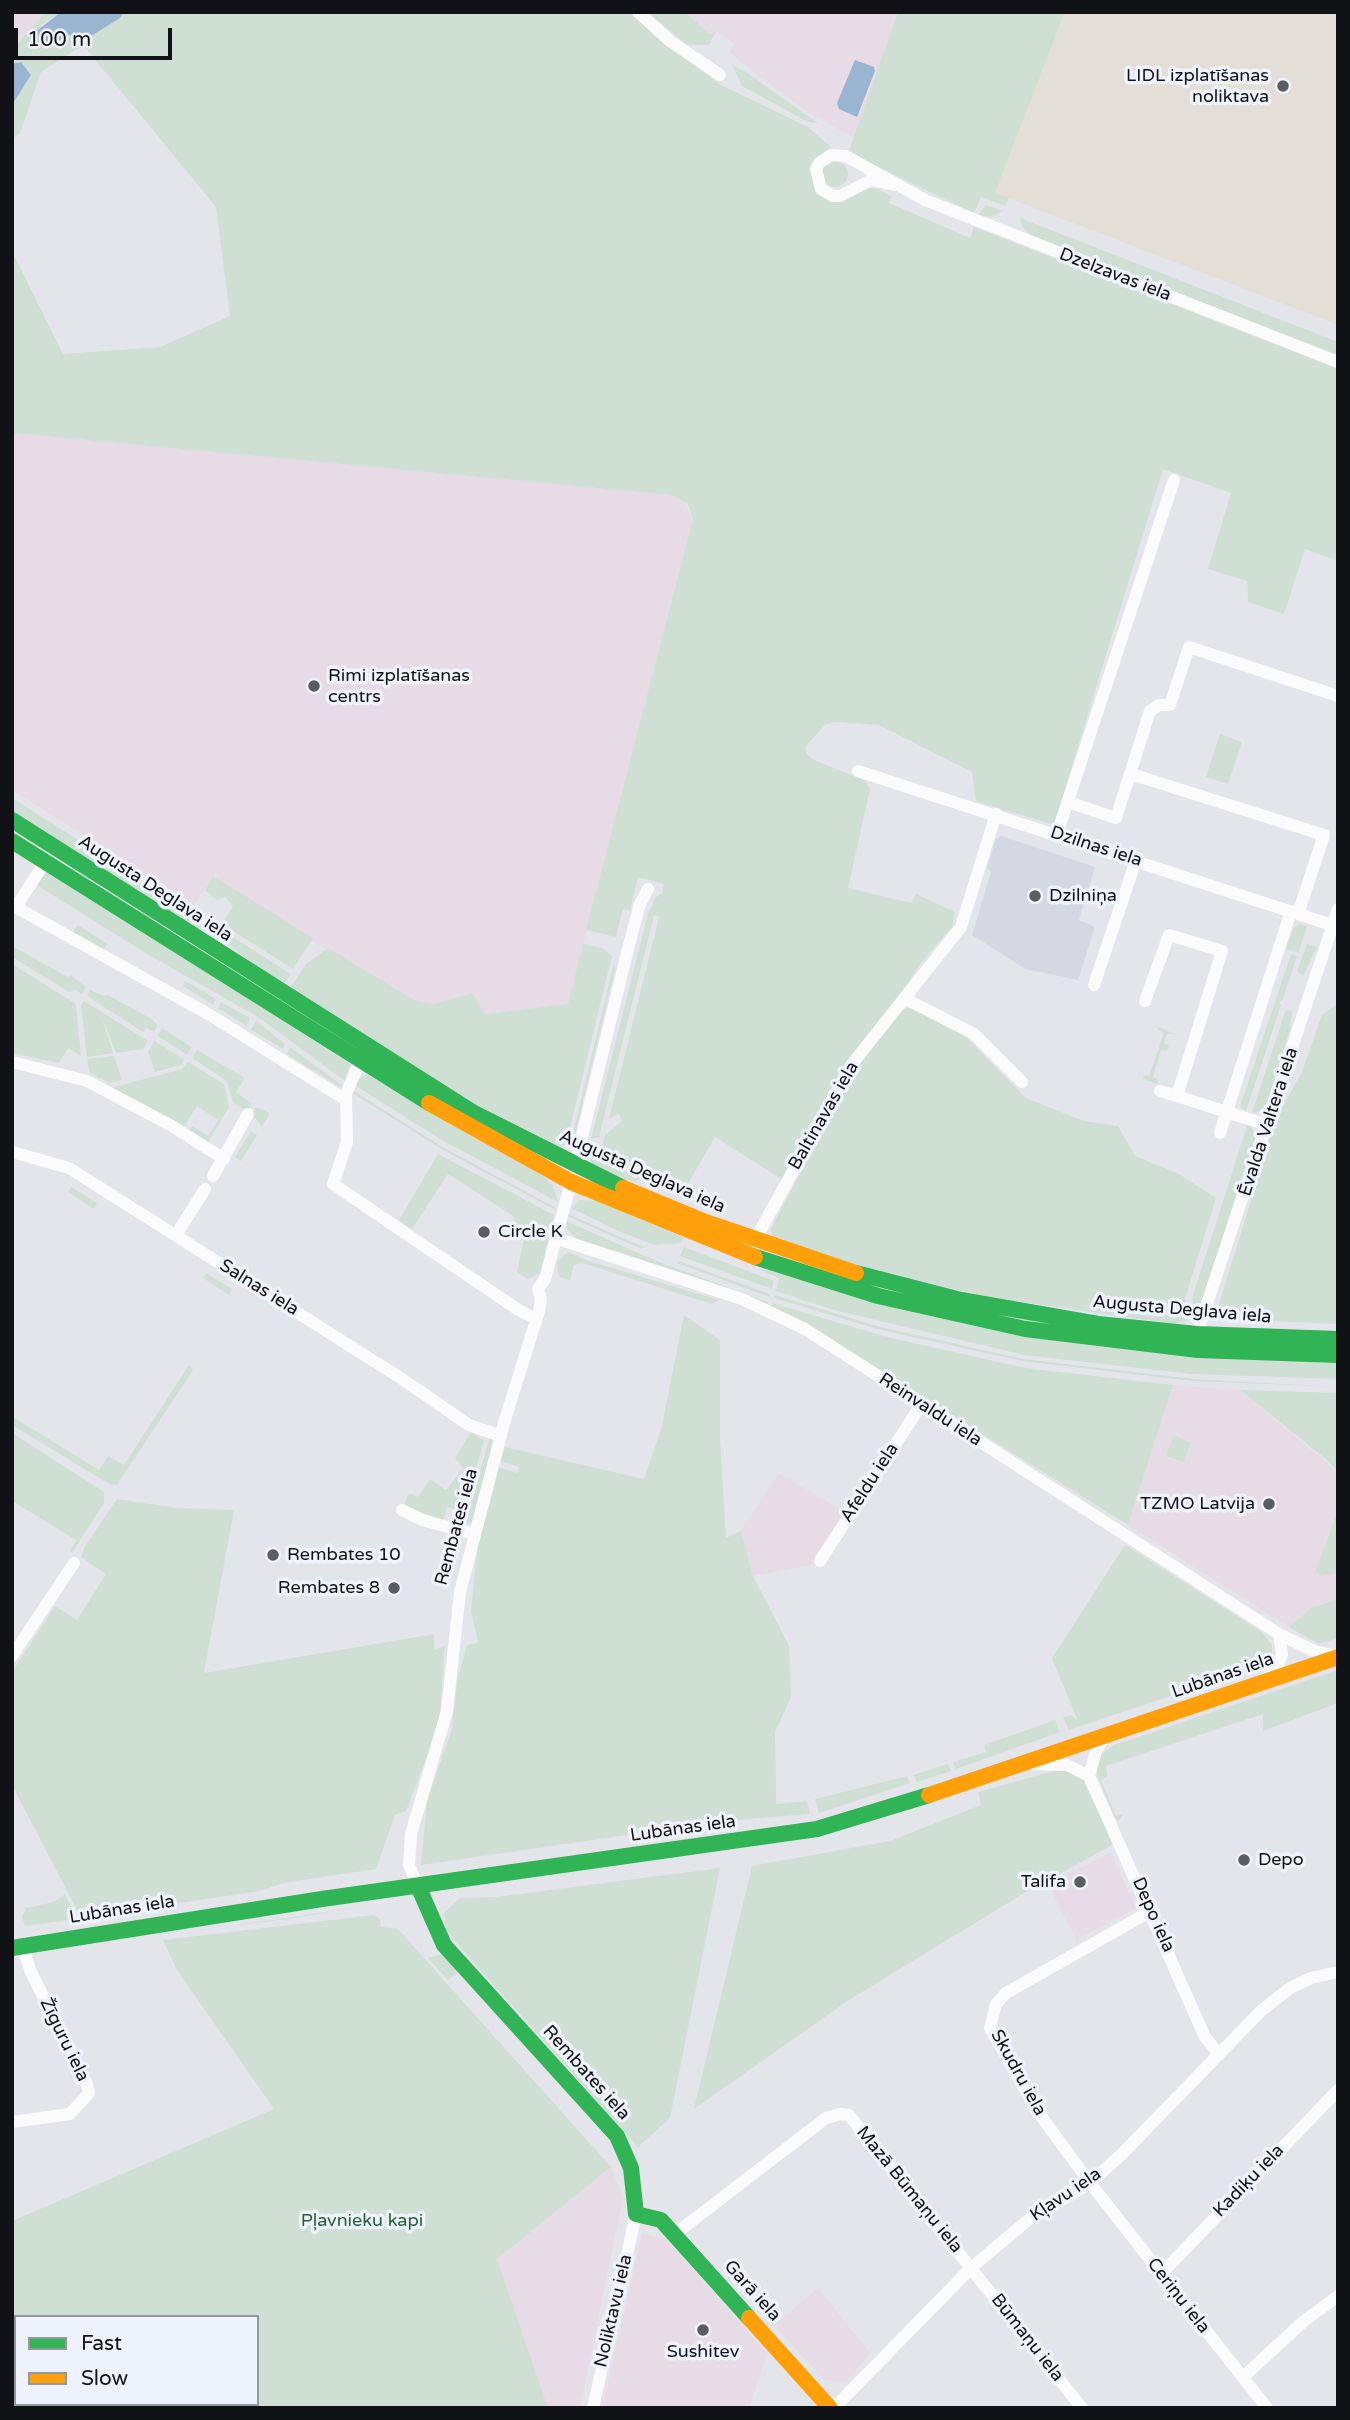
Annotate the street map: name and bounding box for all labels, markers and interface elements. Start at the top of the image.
scale bar [18,14,175,58]
text: 100 m [27,27,91,52]
place label: LIDL izplatīšanas noliktava [1126,65,1269,108]
marker: LIDL izplatīšanas noliktava [1275,78,1291,94]
street label: Dzelzavas iela [1056,244,1174,306]
place label: Rimi izplatīšanas centrs [328,665,470,708]
marker: Rimi izplatīšanas centrs [306,678,322,694]
street label: Dzilnas iela [1047,822,1145,872]
street label: Augusta Deglava iela [74,831,236,947]
place label: Dzilniņa [1049,885,1117,907]
marker: Dzilniņa [1027,888,1043,904]
street label: Ēvalda Valtera iela [1235,1045,1303,1199]
street label: Baltinavas iela [784,1058,864,1174]
street label: Augusta Deglava iela [556,1126,728,1218]
place label: Circle K [498,1221,563,1243]
marker: Circle K [476,1224,492,1240]
street label: Salnas iela [215,1255,303,1321]
street label: Augusta Deglava iela [1092,1291,1272,1329]
street label: Reinvaldu iela [874,1369,986,1451]
street label: Afeldu iela [836,1439,904,1527]
street label: Rembates iela [431,1466,483,1588]
place label: TZMO Latvija [1140,1493,1255,1515]
marker: TZMO Latvija [1261,1496,1277,1512]
place label: Rembates 10 [287,1544,401,1566]
marker: Rembates 10 [265,1547,281,1563]
place label: Rembates 8 [278,1577,380,1599]
marker: Rembates 8 [386,1580,402,1596]
street label: Lubānas iela [1169,1648,1277,1704]
street label: Lubānas iela [629,1811,737,1847]
place label: Depo [1258,1849,1304,1871]
marker: Depo [1236,1852,1252,1868]
place label: Talifa [1021,1871,1066,1893]
marker: Talifa [1072,1874,1088,1890]
street label: Depo iela [1127,1874,1179,1956]
street label: Lubānas iela [68,1891,176,1929]
street label: Žīguru iela [35,1995,93,2085]
street label: Rembates iela [538,2021,634,2125]
street label: Skudru iela [986,2026,1050,2120]
street label: Mazā Būmaņu iela [851,2122,967,2258]
street label: Kadiķu iela [1209,2140,1289,2222]
street label: Kļavu iela [1026,2163,1106,2227]
park label: Pļavnieku kapi [301,2210,423,2232]
street label: Noliktavu iela [591,2252,637,2370]
street label: Ceriņu iela [1142,2254,1214,2338]
street label: Garā iela [719,2256,785,2326]
street label: Būmaņu iela [986,2290,1068,2386]
legend [14,2315,259,2406]
marker: Sushitev [695,2322,711,2338]
text: Fast [81,2331,122,2356]
place label: Sushitev [667,2341,739,2363]
text: Slow [81,2366,128,2391]

